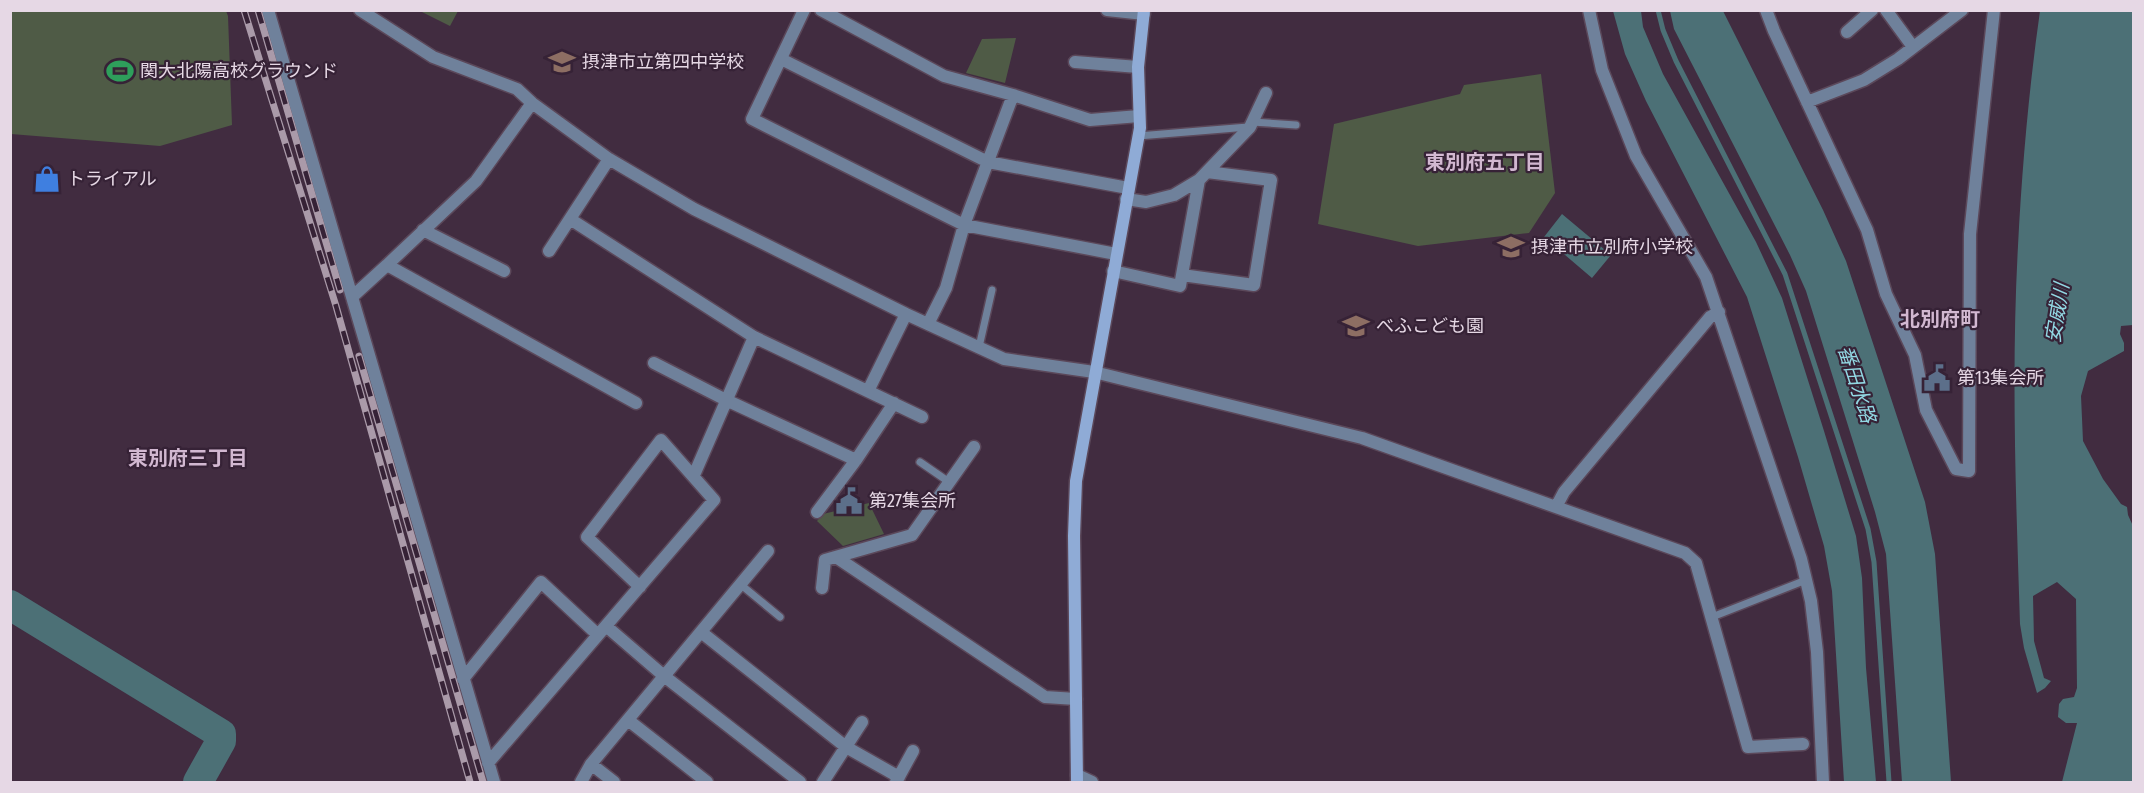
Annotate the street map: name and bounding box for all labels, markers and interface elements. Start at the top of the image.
school or university icon: 摂津市立第四中学校 [547,47,577,77]
place label: 摂津市立第四中学校 [582,51,744,73]
sports icon: 関大北陽高校グラウンド [105,56,135,86]
place label: 関大北陽高校グラウンド [140,60,338,82]
district label: 東別府五丁目 [1425,150,1545,174]
shop icon: トライアル [32,164,62,194]
place label: トライアル [67,168,157,190]
school or university icon: 摂津市立別府小学校 [1496,232,1526,262]
place label: 摂津市立別府小学校 [1531,236,1693,258]
water label: 安威川 [2040,280,2074,345]
district label: 北別府町 [1900,307,1980,331]
school or university icon: べふこども園 [1341,311,1371,341]
place label: べふこども園 [1376,315,1484,337]
water label: 番田水路 [1833,342,1881,428]
public building icon: 第13集会所 [1922,363,1952,393]
place label: 第13集会所 [1957,367,2044,389]
district label: 東別府三丁目 [128,446,248,470]
public building icon: 第27集会所 [834,486,864,516]
place label: 第27集会所 [869,490,956,512]

